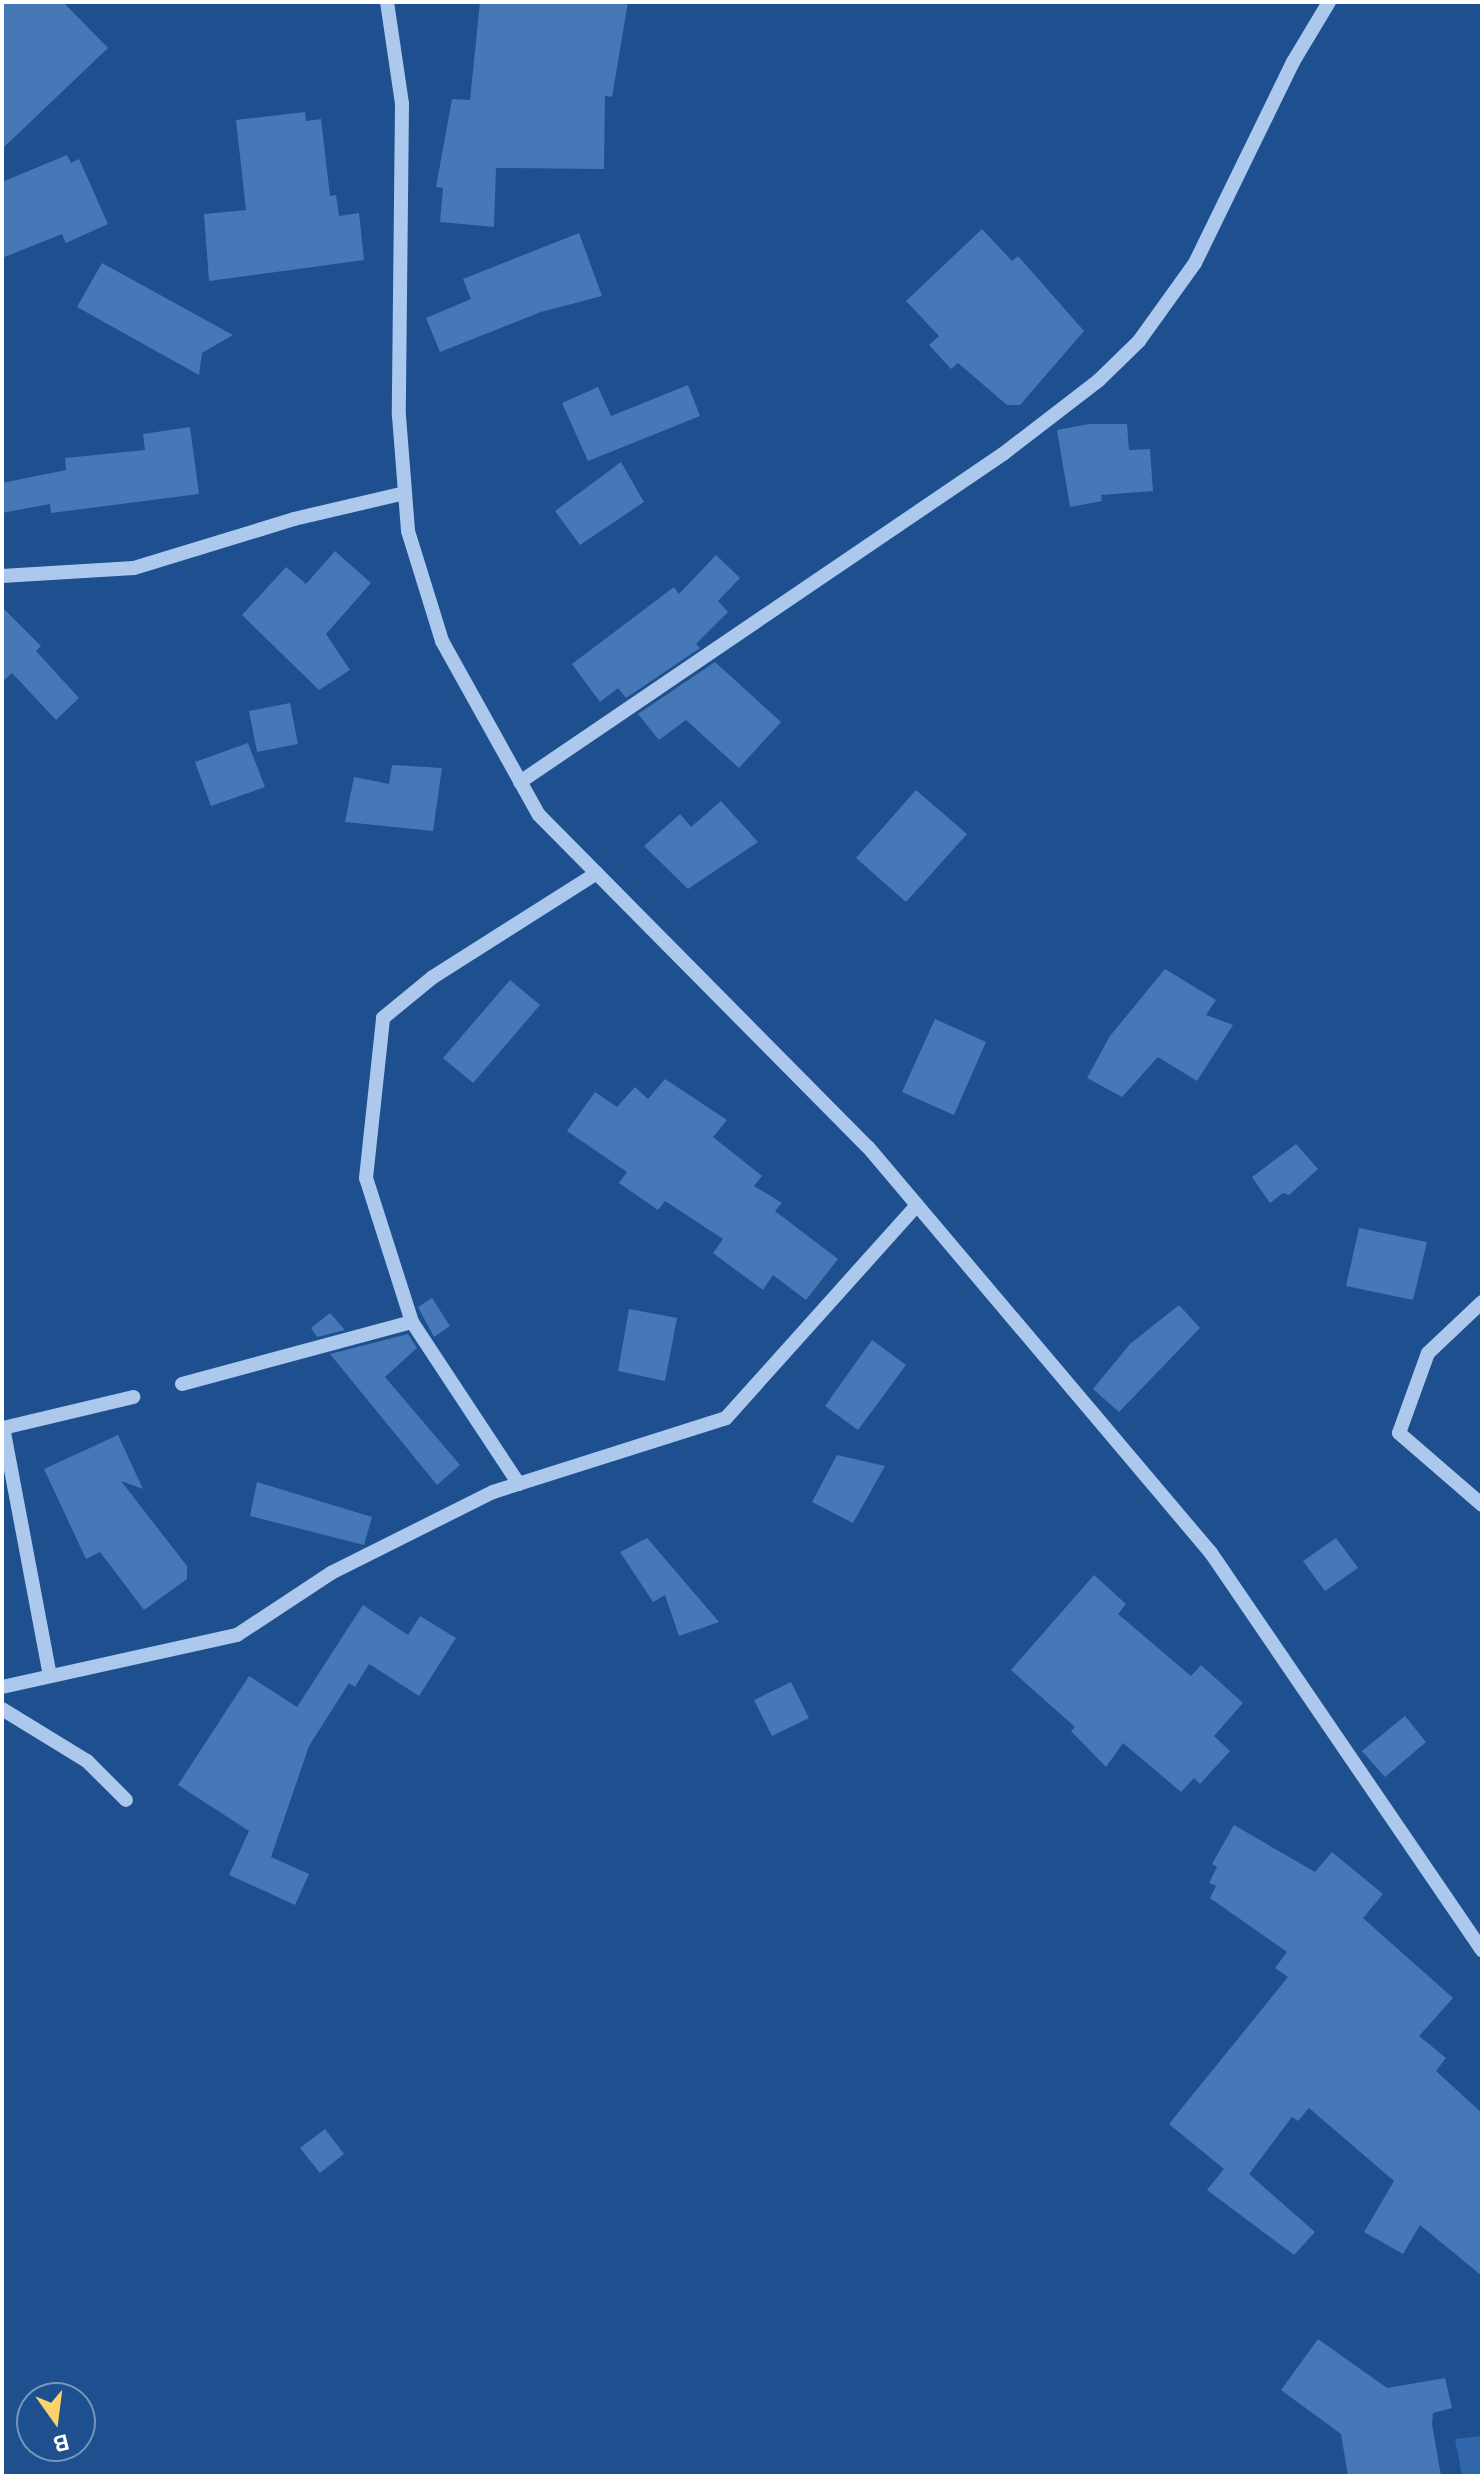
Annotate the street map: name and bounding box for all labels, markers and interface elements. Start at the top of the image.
north arrow [16,2382,96,2462]
text: B [51,2429,72,2458]

